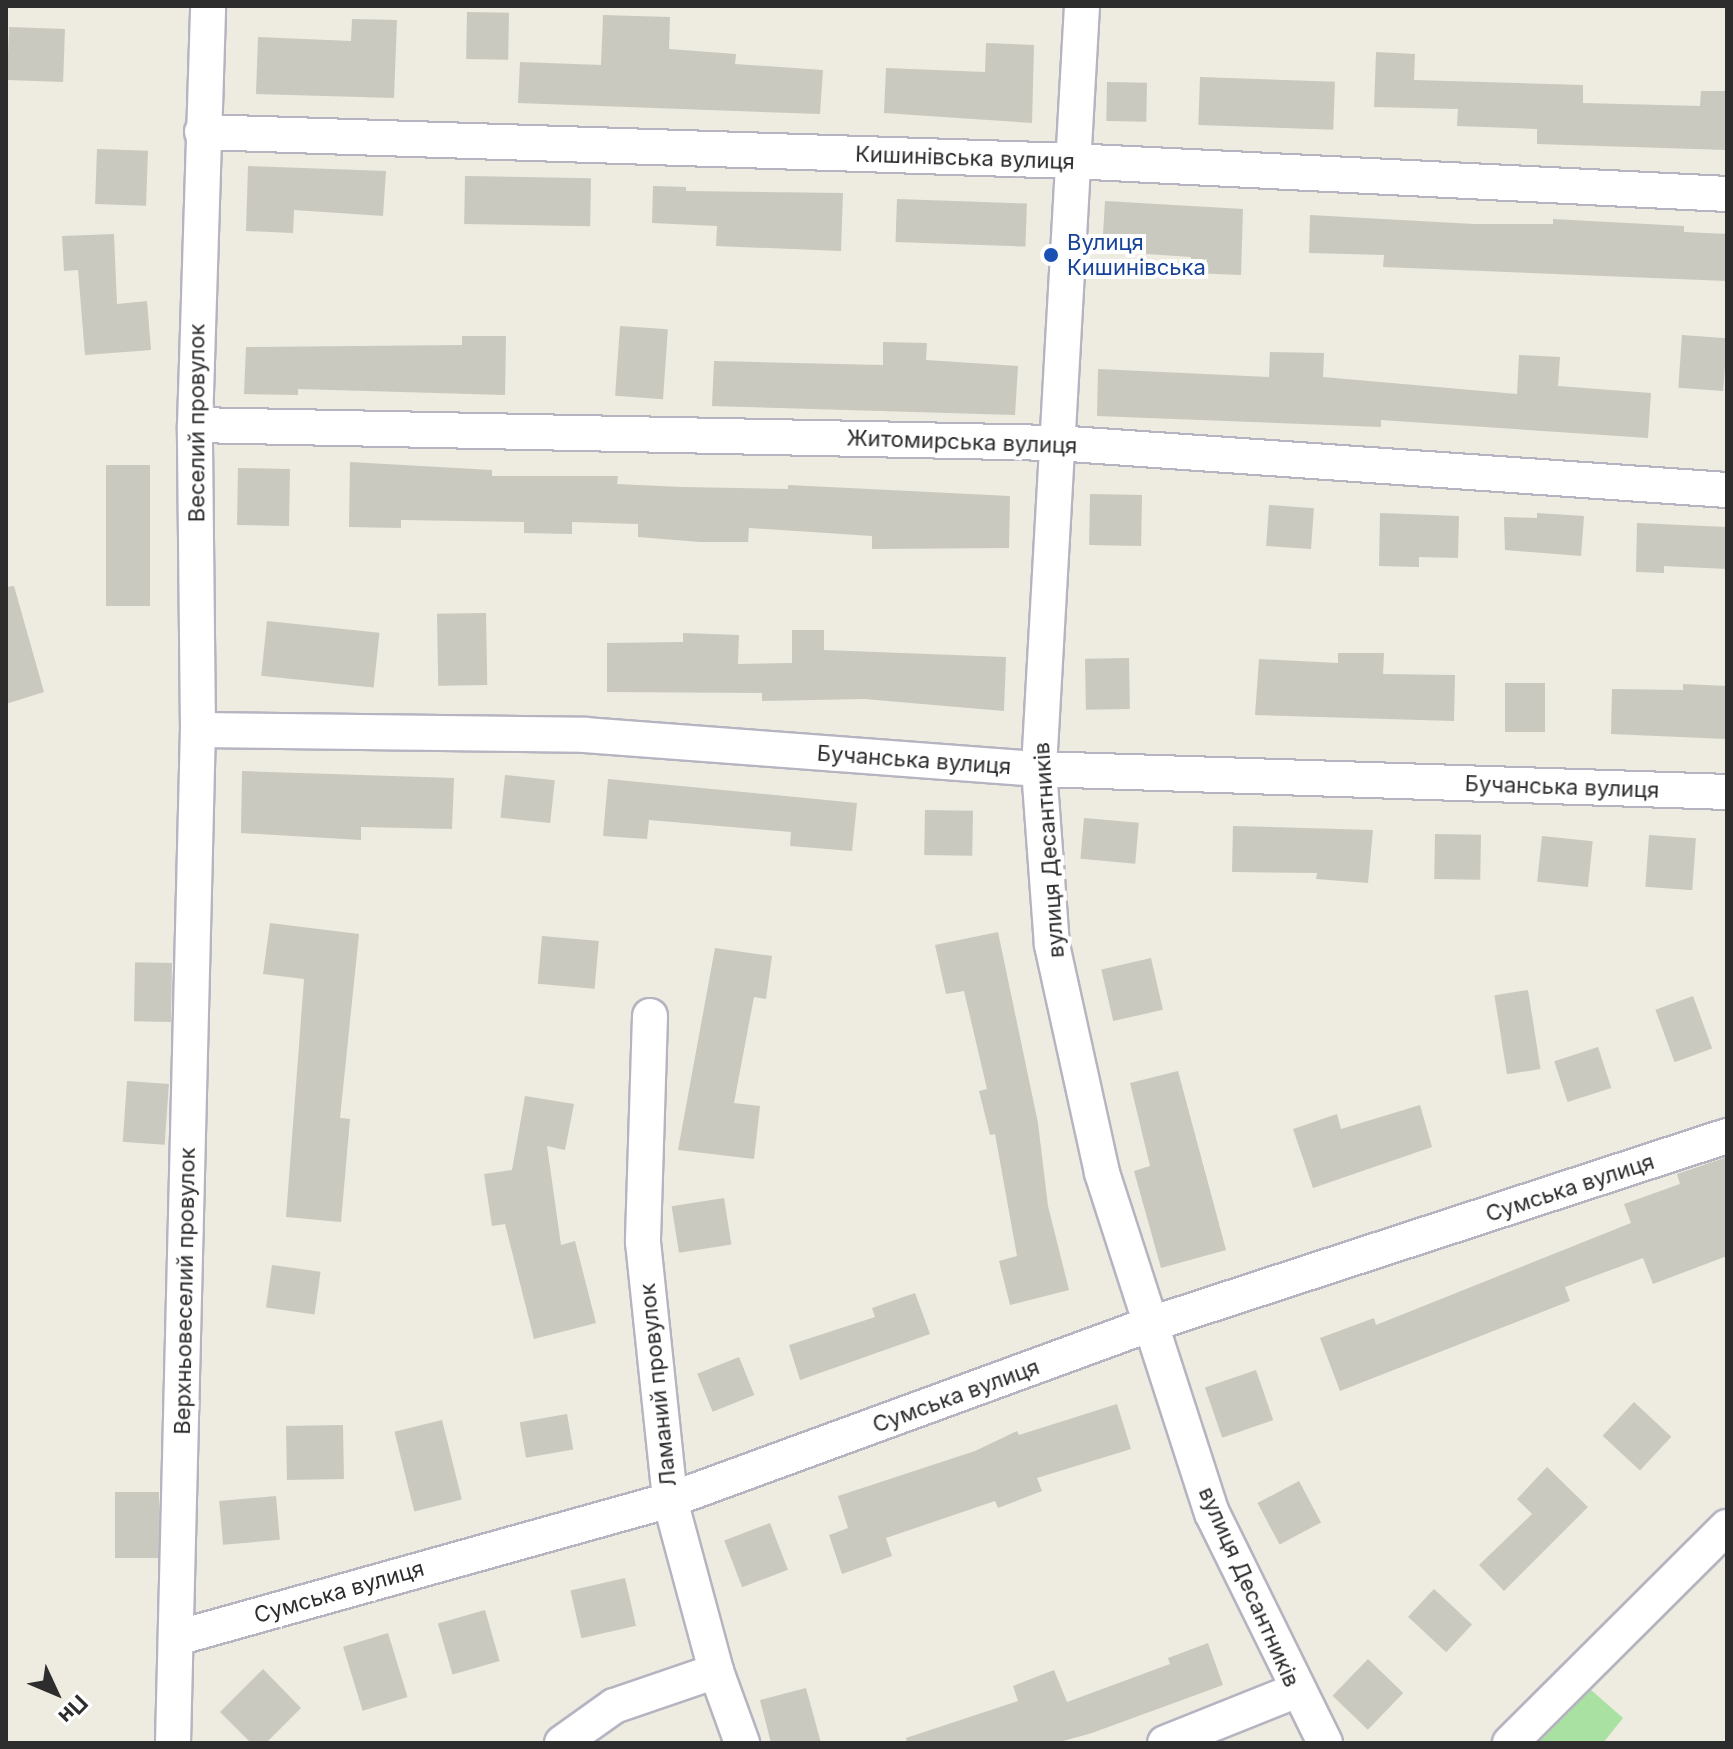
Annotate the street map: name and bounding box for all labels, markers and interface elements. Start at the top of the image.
street label: Кишинівська вулиця [855,141,1075,175]
place label: Вулиця Кишинівська [1067,229,1206,280]
marker: Вулиця Кишинівська [1042,246,1060,264]
street label: Веселий провулок [184,324,210,522]
street label: Житомирська вулиця [846,425,1078,459]
street label: Бучанська вулиця [816,740,1012,780]
street label: вулиця Десантників [1028,741,1070,959]
street label: Бучанська вулиця [1464,770,1660,804]
street label: Верхньовеселий провулок [169,1147,201,1435]
street label: Сумська вулиця [1482,1148,1658,1228]
street label: Ламаний провулок [634,1282,682,1488]
street label: Сумська вулиця [869,1354,1043,1438]
street label: вулиця Десантників [1193,1483,1305,1691]
street label: Сумська вулиця [251,1555,427,1629]
north arrow [16,1653,96,1733]
text: Пн [53,1690,93,1730]

